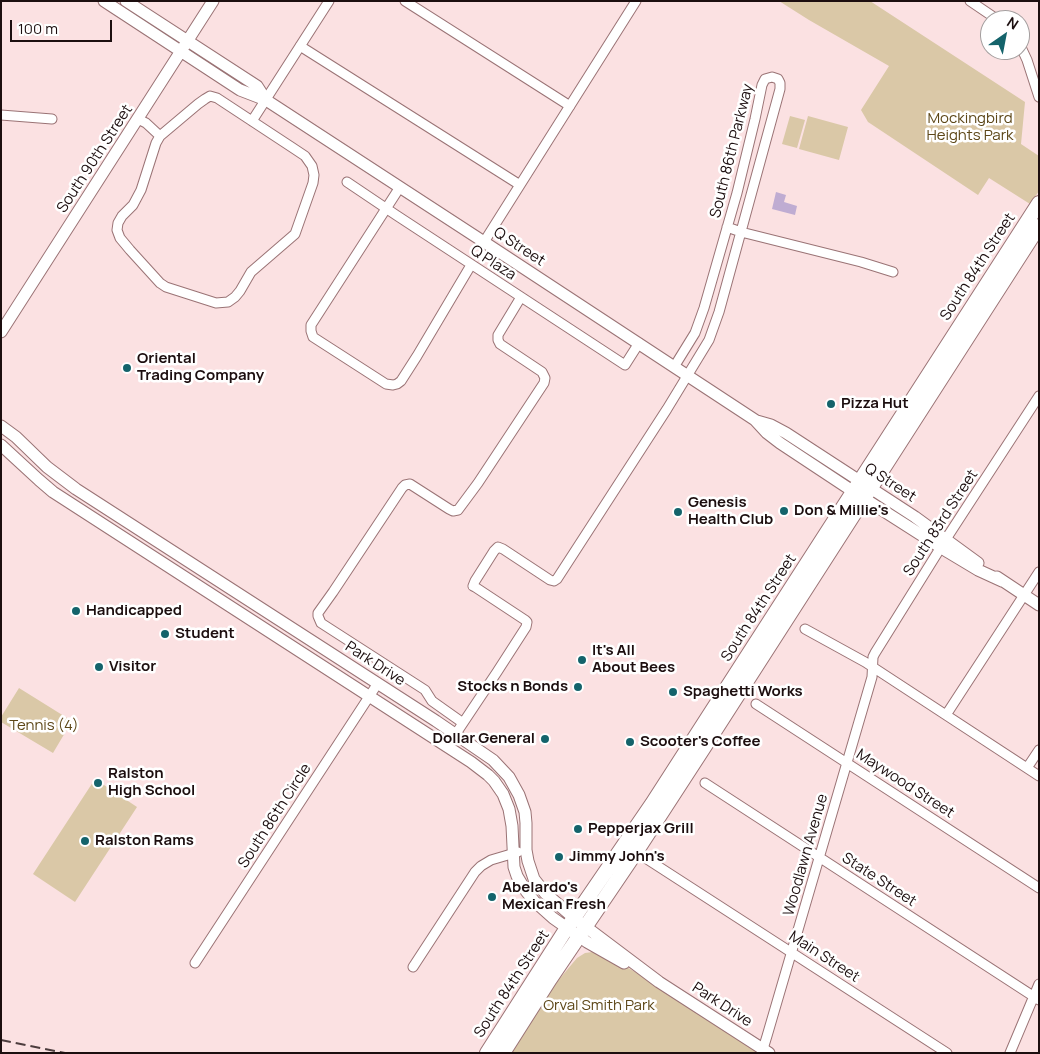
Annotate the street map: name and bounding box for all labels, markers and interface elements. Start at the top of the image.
scale bar [12,10,115,42]
north arrow [980,10,1030,60]
text: N [1004,12,1022,34]
text: 100 m [18,18,58,39]
street label: South 86th Parkway [707,82,757,220]
street label: South 90th Street [53,102,137,216]
park label: Mockingbird Heights Park [926,110,1014,145]
street label: South 84th Street [937,210,1019,324]
street label: Q Street [490,224,548,270]
street label: Q Plaza [467,242,519,284]
place label: Oriental Trading Company [137,350,264,385]
marker: Oriental Trading Company [121,362,133,374]
place label: Pizza Hut [841,395,909,413]
marker: Pizza Hut [825,398,837,410]
street label: Q Street [861,460,919,506]
street label: South 83rd Street [900,466,982,580]
place label: Genesis Health Club [688,494,773,529]
place label: Don & Millie's [794,502,889,520]
marker: Don & Millie's [778,505,790,517]
marker: Genesis Health Club [672,506,684,518]
street label: South 84th Street [718,551,800,665]
place label: Handicapped [86,602,182,620]
marker: Handicapped [70,605,82,617]
place label: Student [175,625,235,643]
marker: Student [159,628,171,640]
street label: Park Drive [342,638,408,690]
place label: It's All About Bees [592,642,675,677]
marker: It's All About Bees [576,654,588,666]
place label: Visitor [109,658,156,676]
marker: Visitor [93,661,105,673]
place label: Stocks n Bonds [457,678,568,696]
marker: Stocks n Bonds [572,681,584,693]
place label: Spaghetti Works [683,683,803,701]
marker: Spaghetti Works [667,686,679,698]
park label: Tennis (4) [9,717,79,735]
place label: Dollar General [432,730,535,748]
marker: Dollar General [539,733,551,745]
place label: Scooter's Coffee [640,733,761,751]
marker: Scooter's Coffee [624,736,636,748]
street label: Maywood Street [853,746,957,822]
street label: South 86th Circle [235,760,315,872]
place label: Ralston High School [108,765,195,800]
marker: Ralston High School [92,777,104,789]
street label: Woodlawn Avenue [780,792,832,918]
place label: Pepperjax Grill [588,820,694,838]
marker: Pepperjax Grill [572,823,584,835]
place label: Ralston Rams [95,832,194,850]
marker: Ralston Rams [79,835,91,847]
place label: Jimmy John's [569,848,665,866]
street label: State Street [838,849,920,911]
marker: Jimmy John's [553,851,565,863]
place label: Abelardo's Mexican Fresh [502,879,606,914]
marker: Abelardo's Mexican Fresh [486,891,498,903]
street label: South 84th Street [471,927,553,1041]
street label: Main Street [785,928,863,986]
street label: Park Drive [689,979,755,1031]
park label: Orval Smith Park [543,997,655,1015]

